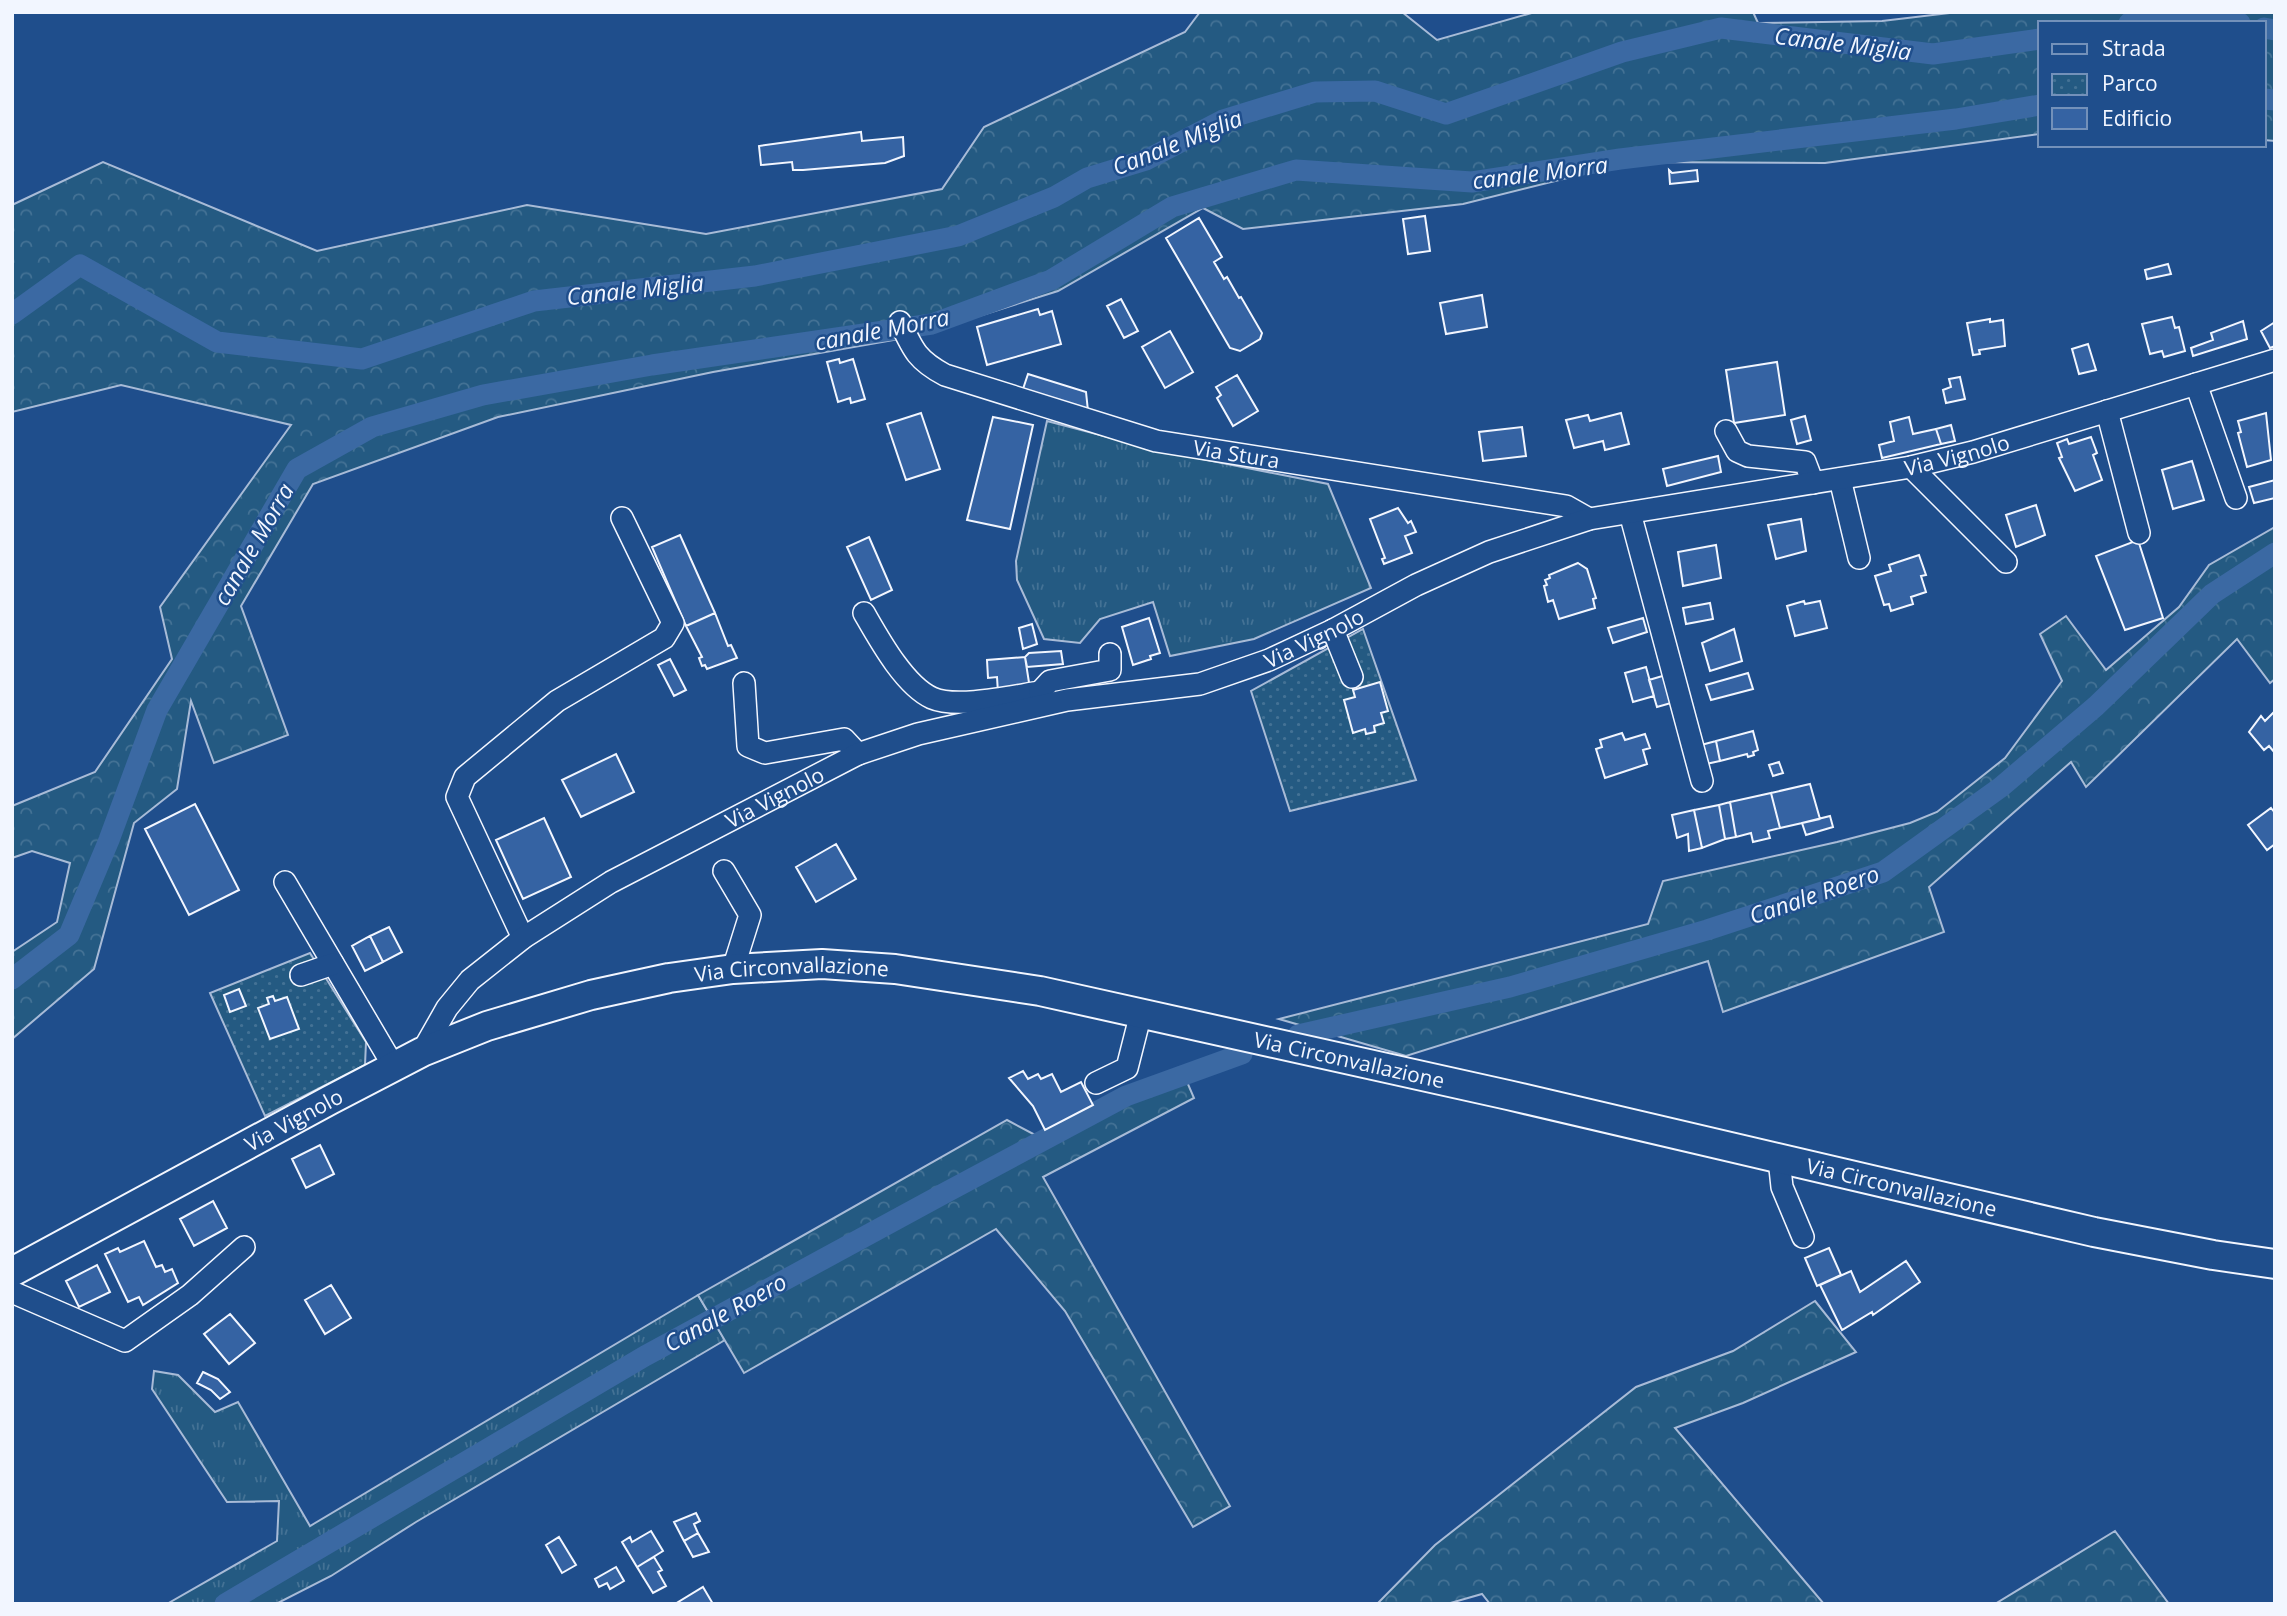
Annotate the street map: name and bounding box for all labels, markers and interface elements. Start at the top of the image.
water label: Canale Miglia [1773,19,1913,67]
legend [2038,21,2266,147]
text: Strada [2102,34,2166,62]
text: Parco [2102,69,2158,97]
water label: Canale Miglia [1107,101,1247,183]
text: Edificio [2102,104,2172,132]
water label: canale Morra [1470,148,1610,196]
water label: Canale Miglia [565,266,705,312]
water label: canale Morra [812,300,952,358]
street label: Via Vignolo [1902,428,2013,482]
street label: Via Stura [1191,433,1282,474]
water label: canale Morra [205,477,301,611]
street label: Via Vignolo [1260,602,1369,674]
street label: Via Vignolo [720,760,829,834]
water label: Canale Roero [1745,857,1883,931]
street label: Via Circonvallazione [693,950,890,988]
street label: Via Circonvallazione [1251,1025,1447,1094]
street label: Via Vignolo [239,1082,347,1158]
street label: Via Circonvallazione [1804,1151,2000,1223]
water label: Canale Roero [658,1265,792,1359]

